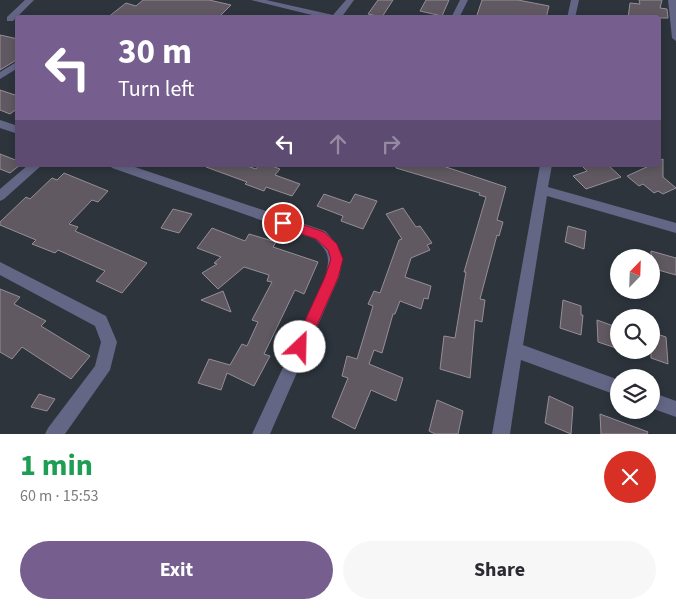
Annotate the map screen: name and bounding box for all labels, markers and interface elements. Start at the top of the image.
text: 30 m [118,27,192,77]
icon: left [35,35,100,100]
text: Turn left [118,73,194,105]
icon: left [271,130,299,158]
icon: ahead [324,130,352,158]
icon: right [377,130,405,158]
pin [262,202,304,244]
icon: arrive [269,209,297,237]
north arrow [610,249,660,299]
map controls [610,249,660,419]
button: search [610,309,660,359]
position arrow [273,320,325,372]
button: layers [610,369,660,419]
text: 1 min [20,444,93,487]
button: close [604,451,656,503]
text: 60 m · 15:53 [20,485,99,507]
button: Exit [20,541,333,599]
button: Share [343,541,656,599]

